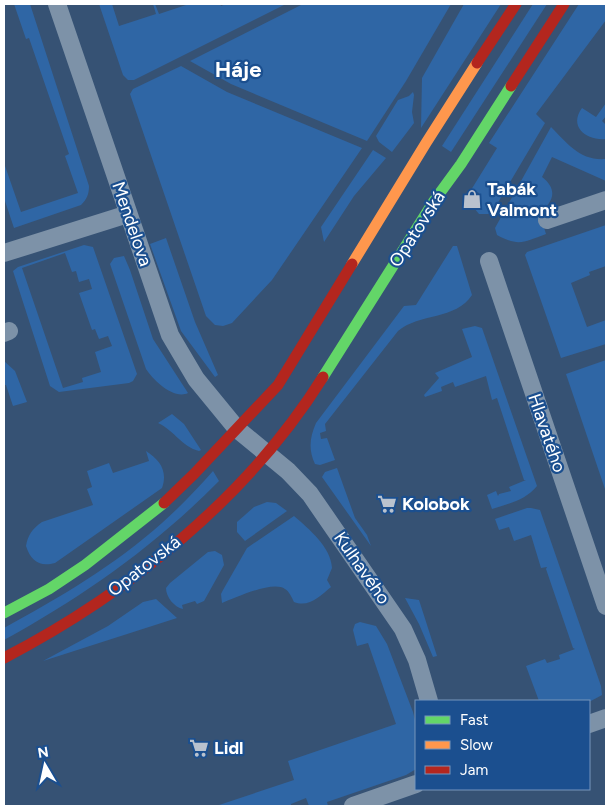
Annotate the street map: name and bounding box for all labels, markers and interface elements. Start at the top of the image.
district label: Háje [215,56,261,83]
place label: Tabák Valmont [487,178,557,221]
street label: Mendelova [107,179,157,269]
street label: Opatovská [384,187,450,271]
shop icon: Tabák Valmont [461,188,483,210]
street label: Hlavatého [523,391,571,475]
supermarket icon: Kolobok [376,493,398,515]
place label: Kolobok [402,493,470,515]
street label: Kulhavého [329,527,395,609]
street label: Opatovská [103,531,185,601]
legend [415,700,590,790]
text: Fast [460,711,489,729]
text: Slow [460,736,493,754]
supermarket icon: Lidl [188,737,210,759]
place label: Lidl [214,737,244,759]
north arrow [20,740,70,790]
text: N [36,743,50,762]
text: Jam [460,761,488,779]

